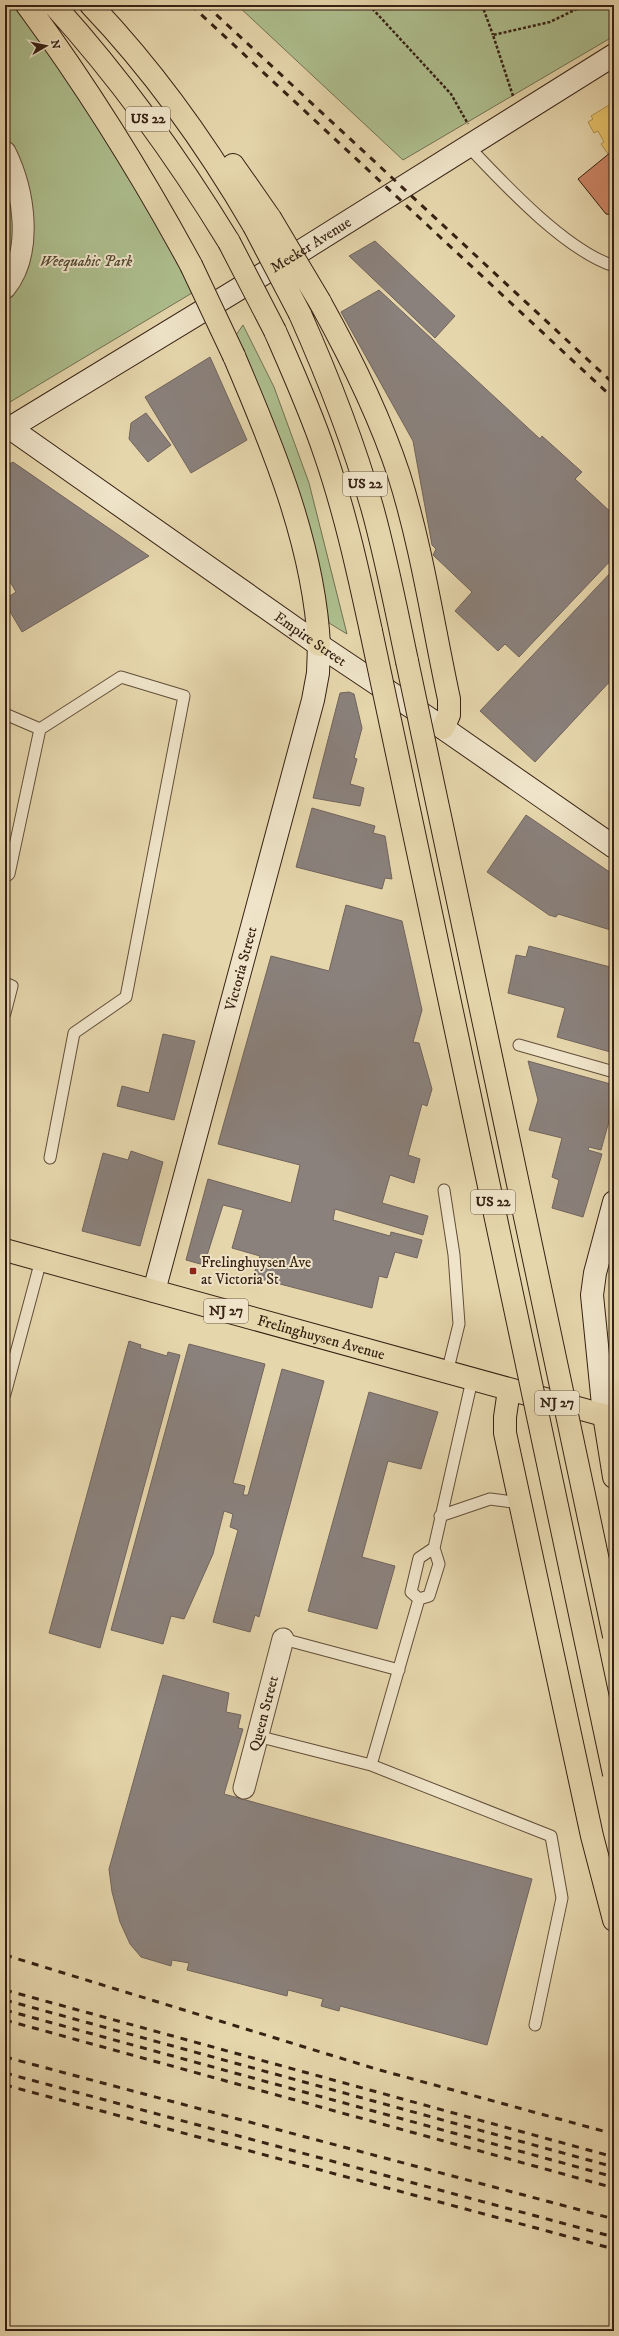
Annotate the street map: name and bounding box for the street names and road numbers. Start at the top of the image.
road number: US 22 [126,107,170,131]
street label: Meeker Avenue [267,213,355,277]
road number: US 22 [343,472,387,496]
street label: Empire Street [271,607,350,670]
street label: Victoria Street [220,924,261,1014]
road number: US 22 [471,1190,515,1214]
road number: NJ 27 [204,1299,248,1323]
street label: Frelinghuysen Avenue [255,1311,387,1364]
road number: NJ 27 [535,1391,579,1415]
street label: Queen Street [245,1673,283,1753]

